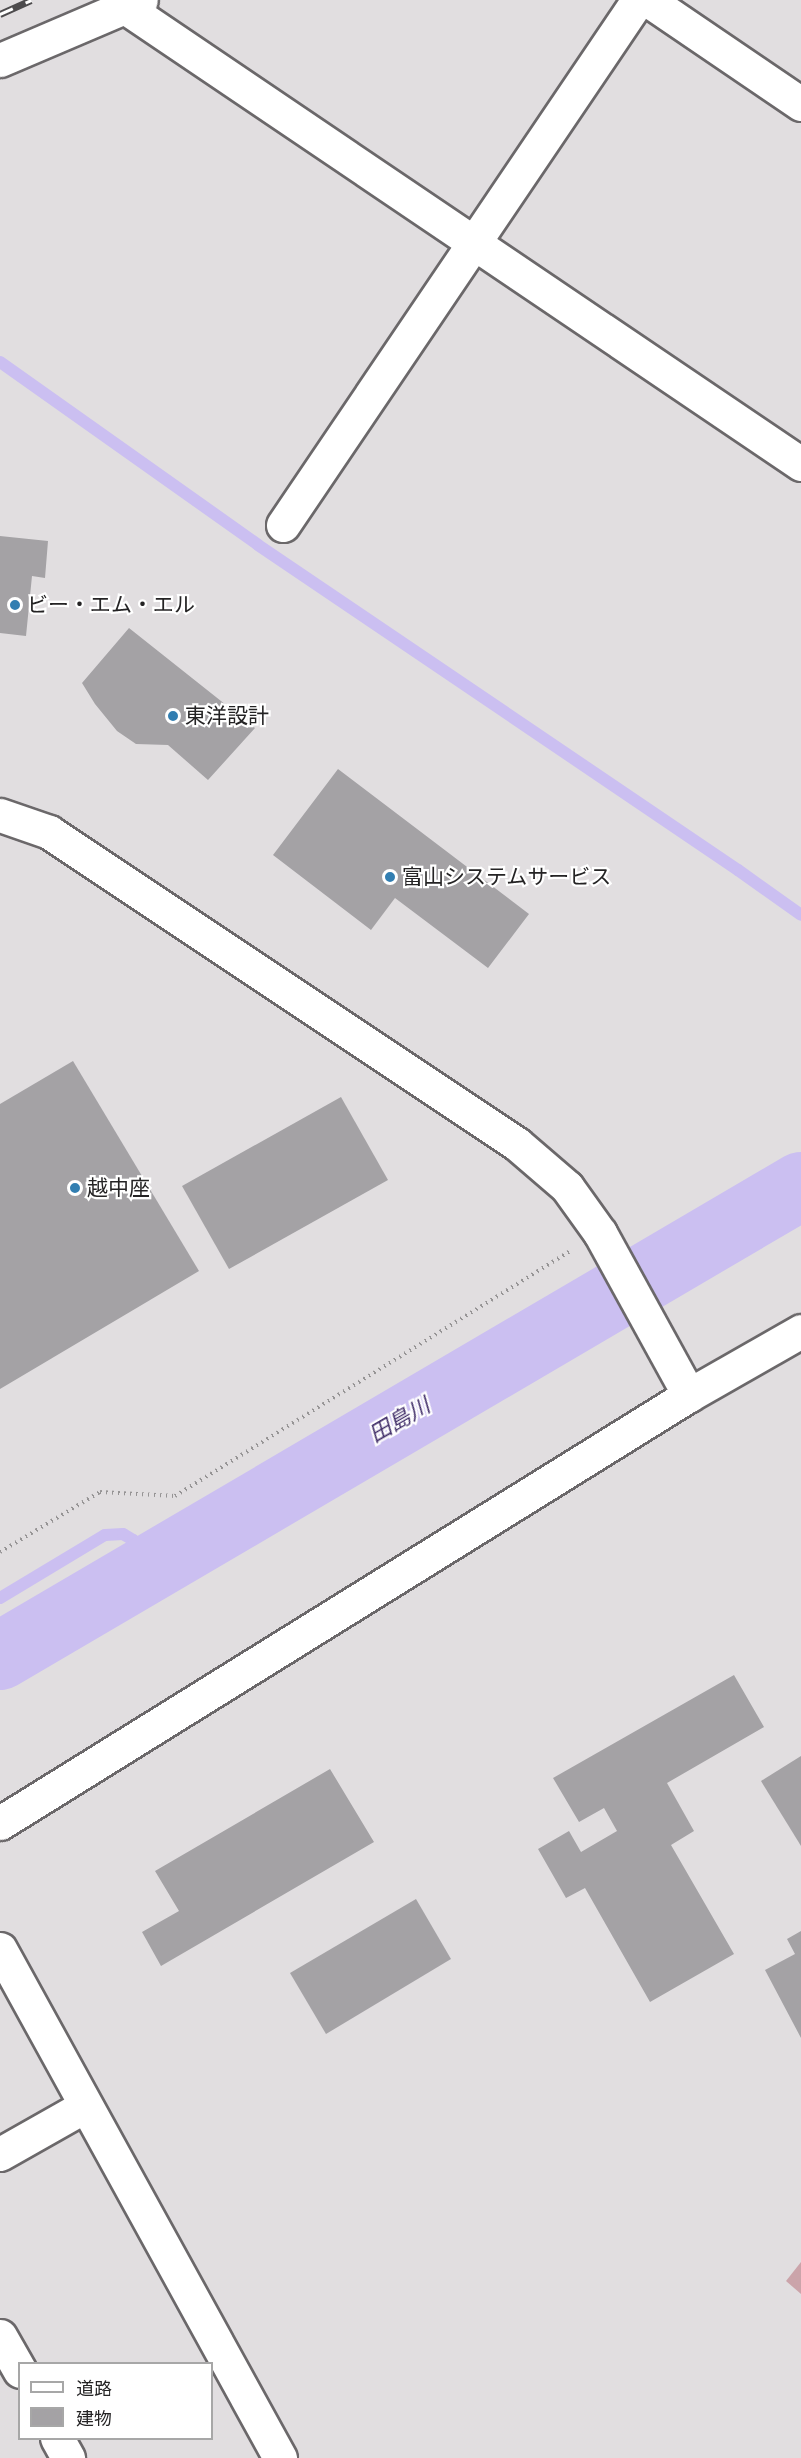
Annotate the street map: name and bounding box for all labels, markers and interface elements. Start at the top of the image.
place label: ビー・エム・エル [27,592,195,618]
marker: ビー・エム・エル [8,598,22,612]
place label: 東洋設計 [185,703,269,729]
marker: 東洋設計 [166,709,180,723]
place label: 富山システムサービス [402,864,612,890]
marker: 富山システムサービス [383,870,397,884]
place label: 越中座 [87,1175,150,1201]
marker: 越中座 [68,1181,82,1195]
water label: 田島川 [365,1393,435,1449]
legend [18,2362,213,2440]
text: 道路 [76,2377,112,2401]
text: 建物 [76,2407,112,2431]

